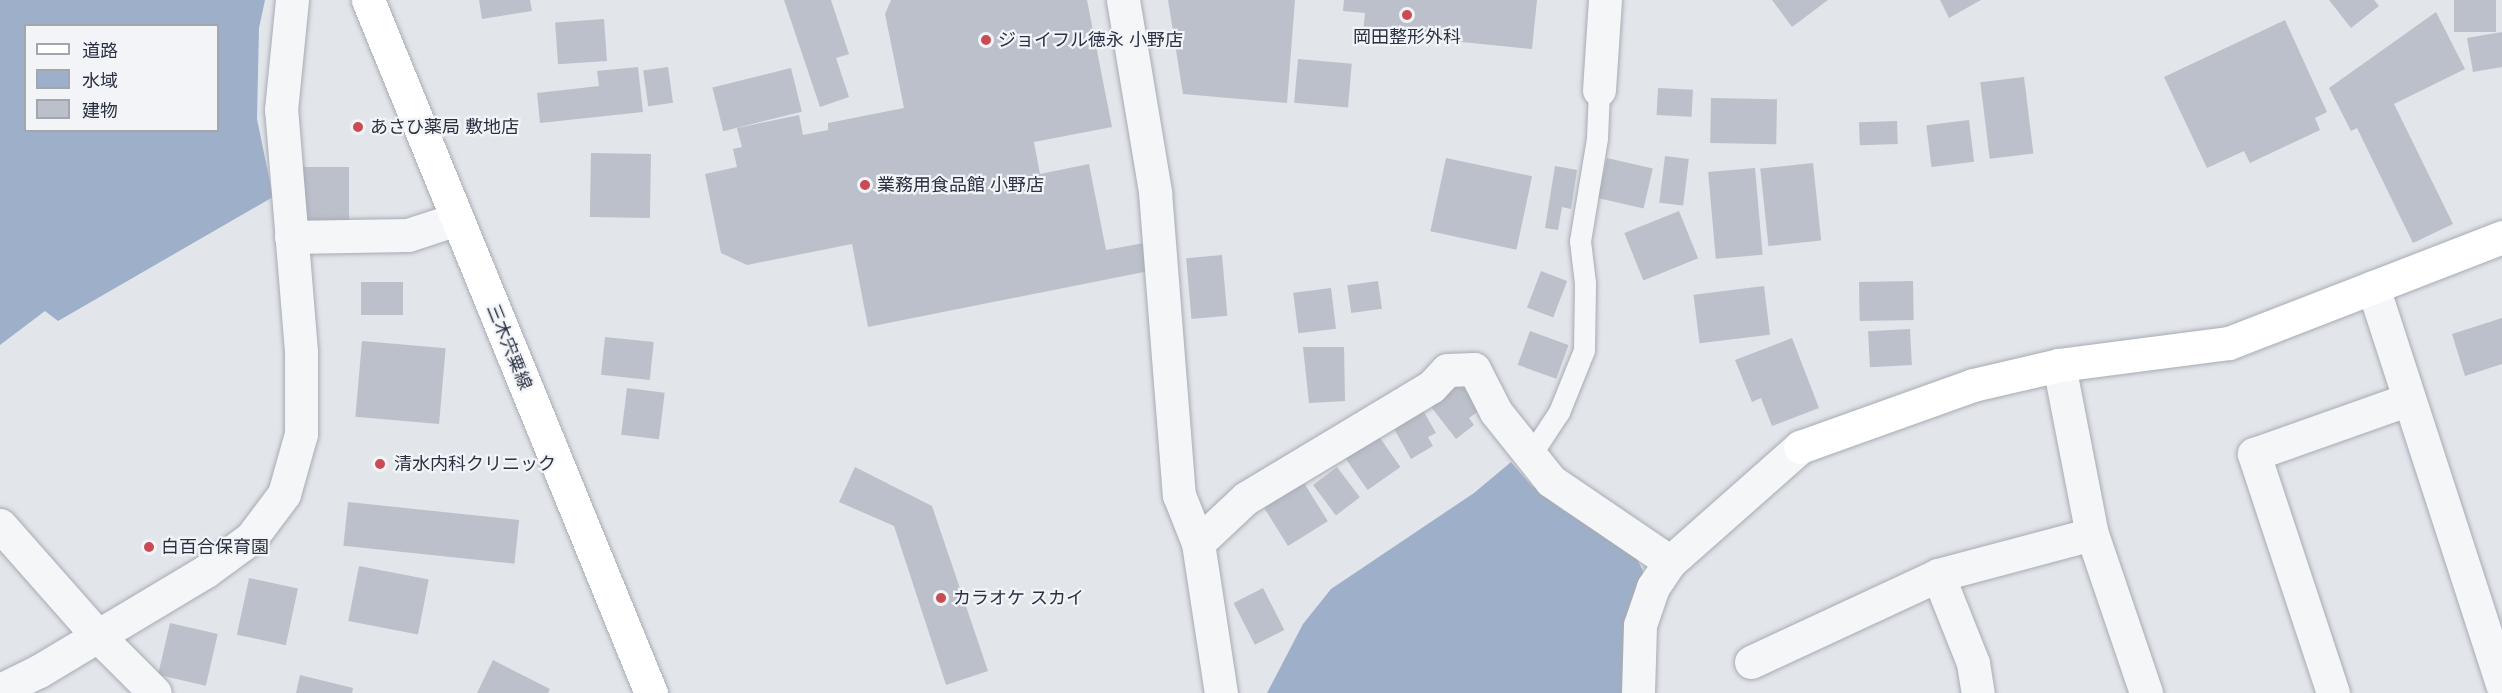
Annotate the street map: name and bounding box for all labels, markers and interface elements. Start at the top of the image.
marker: 岡田整形外科 [1398,6,1416,24]
legend [24,24,219,132]
place label: 岡田整形外科 [1353,26,1461,48]
place label: ジョイフル徳永 小野店 [998,29,1183,51]
marker: ジョイフル徳永 小野店 [979,33,993,47]
text: 道路 [82,39,118,62]
text: 水域 [82,69,118,92]
text: 建物 [82,99,118,122]
place label: あさひ薬局 敷地店 [370,116,519,138]
marker: あさひ薬局 敷地店 [351,120,365,134]
place label: 業務用食品館 小野店 [877,174,1044,196]
marker: 業務用食品館 小野店 [858,178,872,192]
street label: 三木宍粟線 [482,301,536,393]
place label: 清水内科クリニック [394,453,556,475]
marker: 清水内科クリニック [371,455,389,473]
place label: 白百合保育園 [161,536,269,558]
marker: 白百合保育園 [142,540,156,554]
place label: カラオケ スカイ [953,587,1084,609]
marker: カラオケ スカイ [934,591,948,605]

